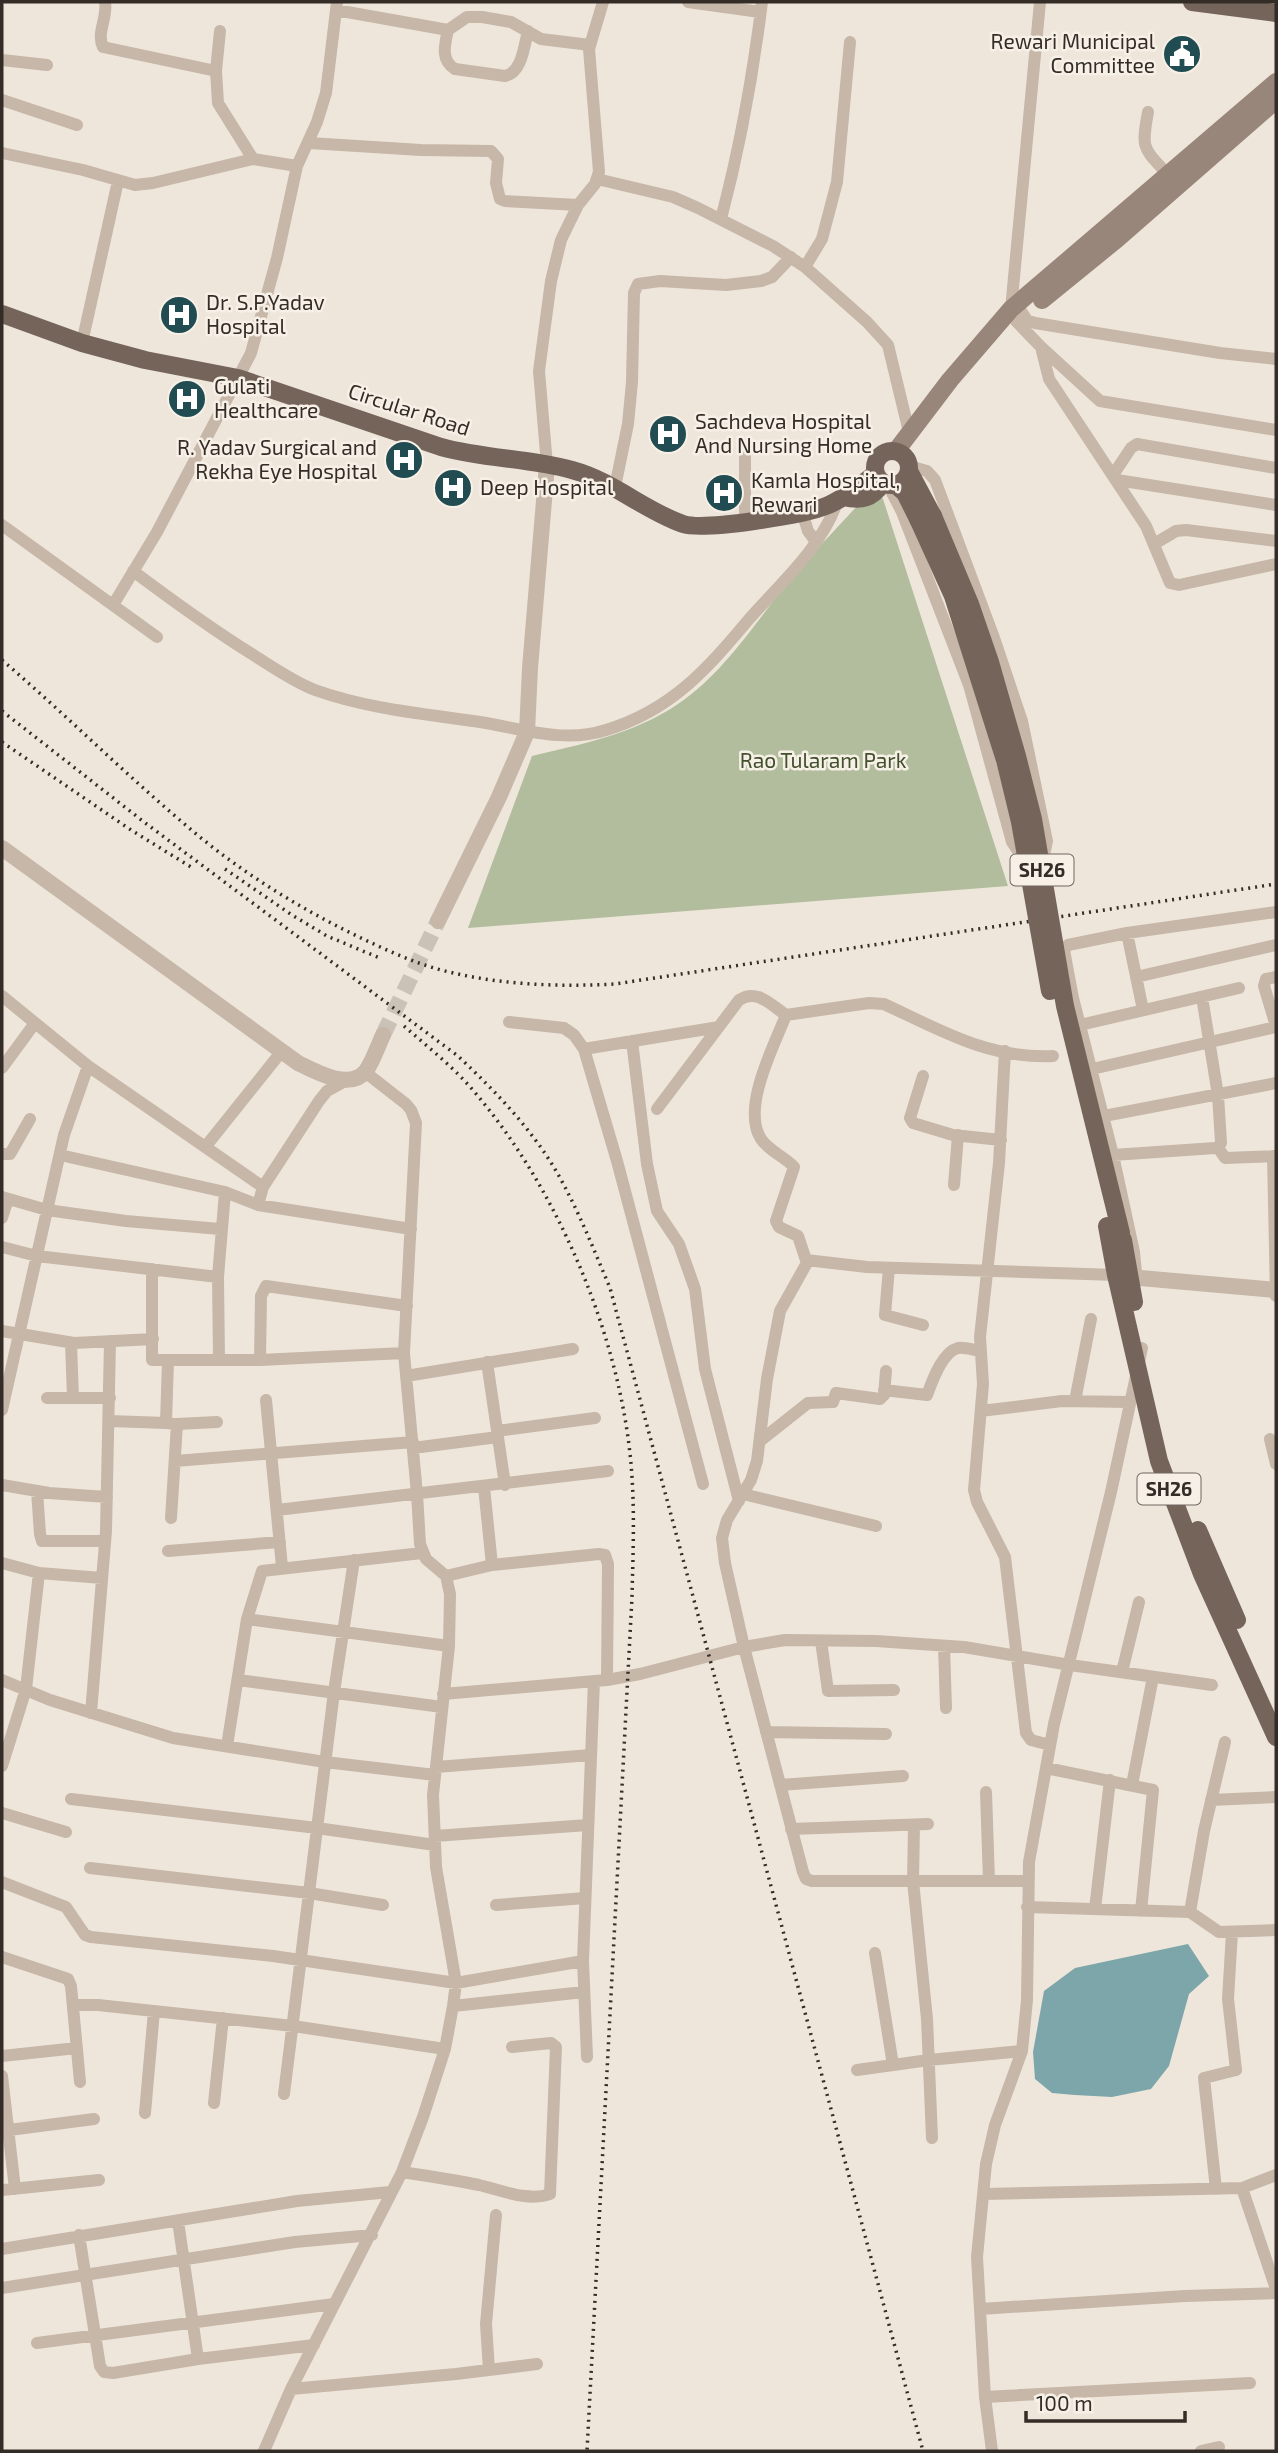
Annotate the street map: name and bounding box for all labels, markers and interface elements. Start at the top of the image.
place label: Rewari Municipal Committee [991,28,1156,77]
public building icon: Rewari Municipal Committee [1161,33,1203,75]
place label: Dr. S.P.Yadav Hospital [206,289,325,338]
hospital icon: Dr. S.P.Yadav Hospital [158,294,200,336]
place label: Gulati Healthcare [214,373,318,422]
street label: Circular Road [346,377,473,440]
hospital icon: Gulati Healthcare [166,378,208,420]
place label: Sachdeva Hospital And Nursing Home [695,408,872,457]
hospital icon: Sachdeva Hospital And Nursing Home [647,413,689,455]
place label: R. Yadav Surgical and Rekha Eye Hospital [177,434,378,483]
hospital icon: R. Yadav Surgical and Rekha Eye Hospital [383,439,425,481]
hospital icon: Deep Hospital [432,467,474,509]
place label: Kamla Hospital, Rewari [751,467,900,516]
hospital icon: Kamla Hospital, Rewari [703,472,745,514]
place label: Deep Hospital [480,474,614,499]
park label: Rao Tularam Park [740,747,907,772]
road number: SH26 [1010,855,1074,886]
road number: SH26 [1138,1474,1200,1504]
scale bar [1026,2380,1185,2424]
text: 100 m [1036,2390,1093,2415]

